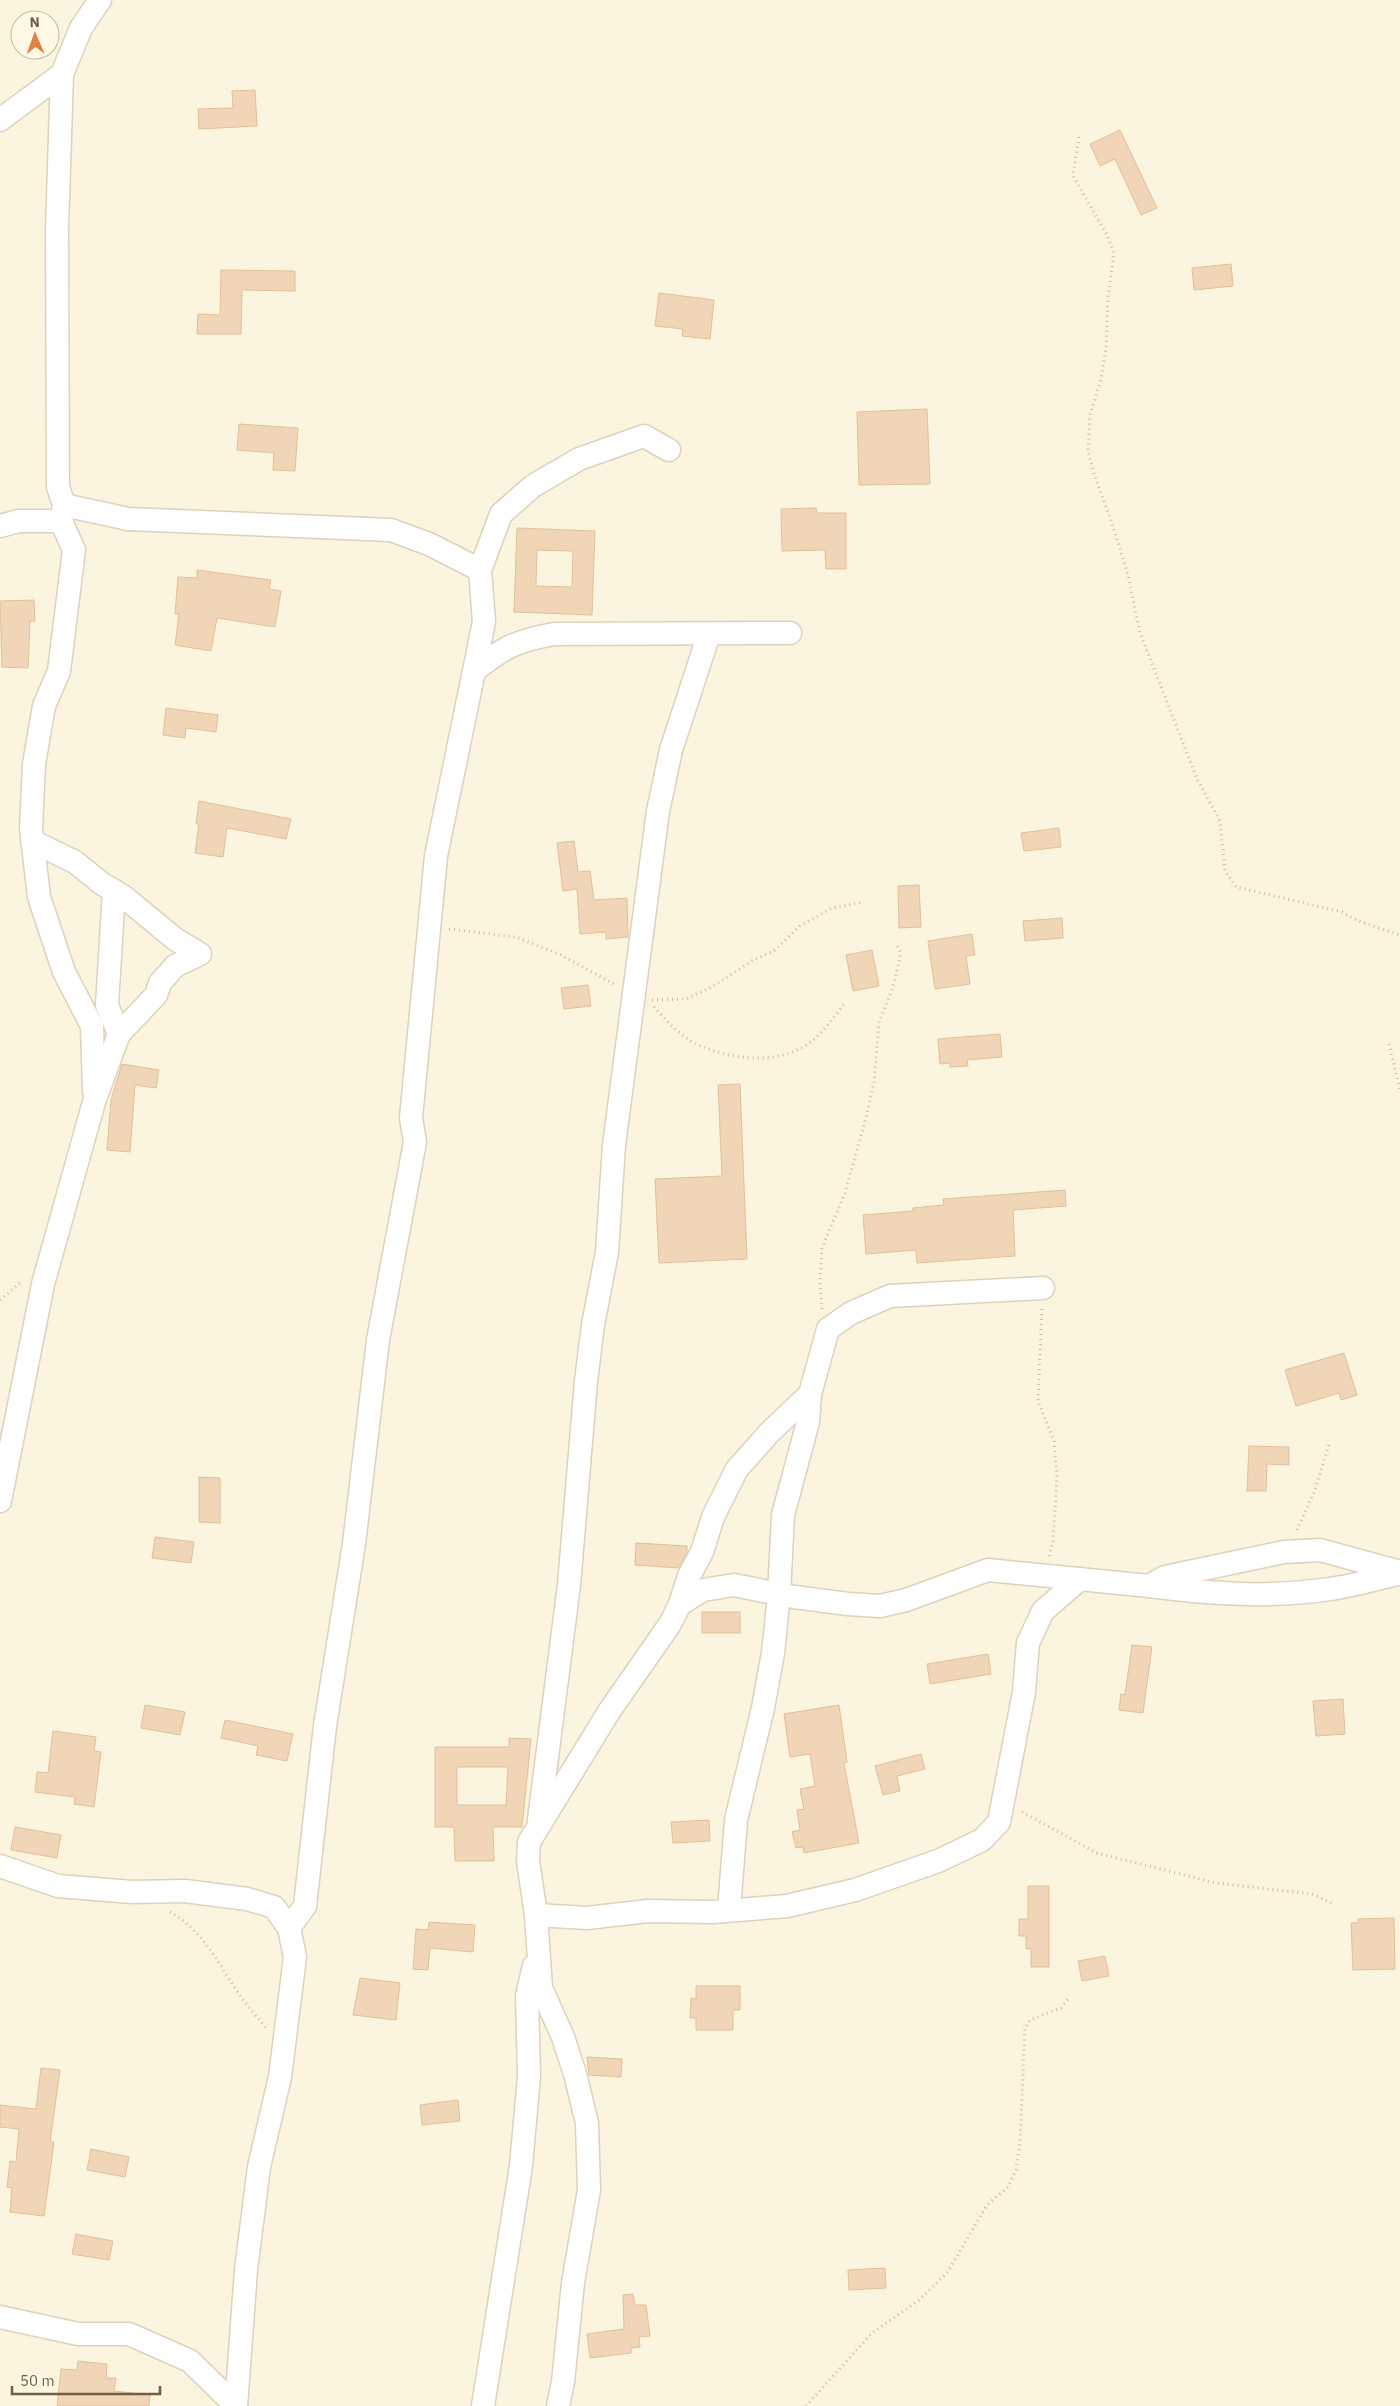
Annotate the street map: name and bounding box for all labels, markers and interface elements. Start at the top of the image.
north arrow [10,10,60,60]
text: N [29,13,40,31]
scale bar [12,2364,160,2396]
text: 50 m [20,2371,55,2390]

